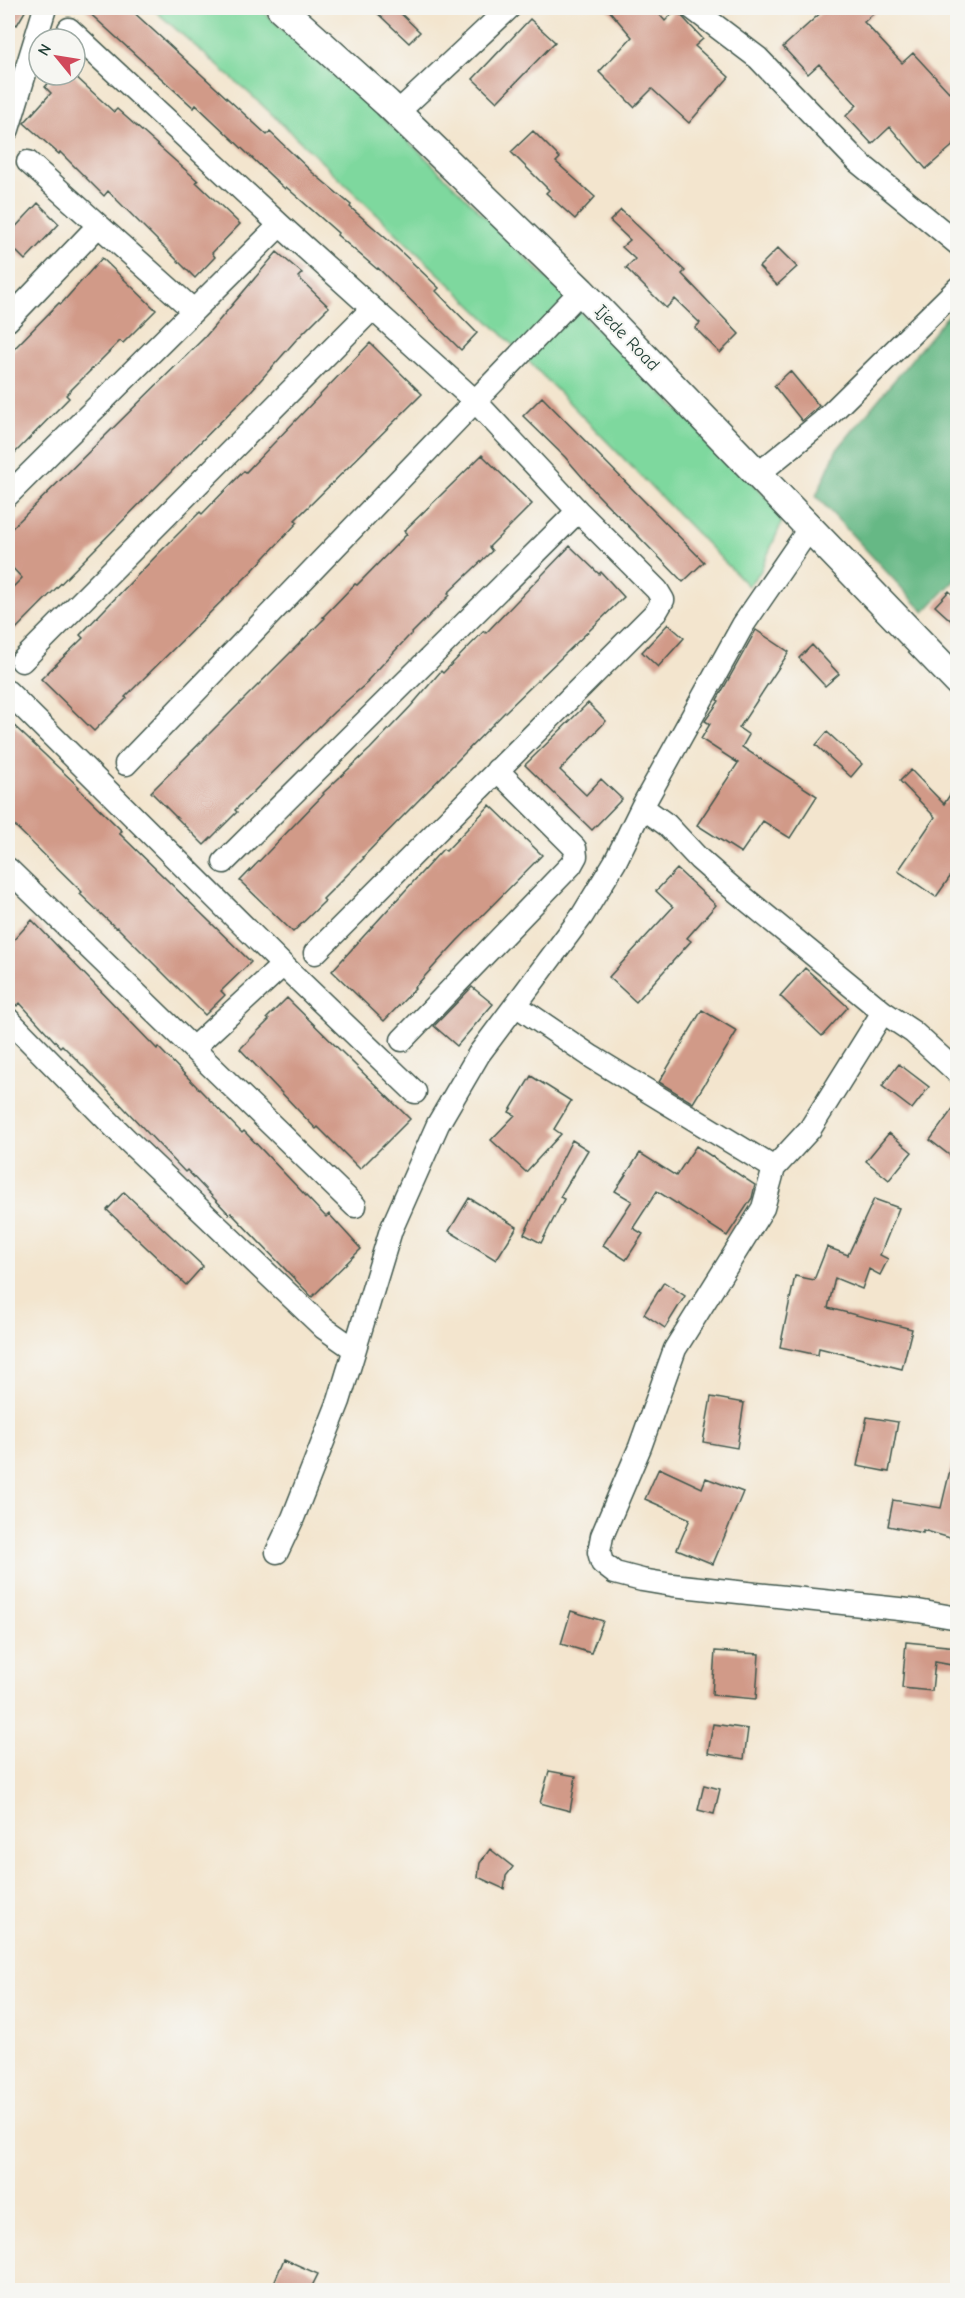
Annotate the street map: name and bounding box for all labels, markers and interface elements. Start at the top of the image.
north arrow [27,27,87,87]
text: N [34,41,55,59]
street label: Ijede Road [590,301,664,375]

